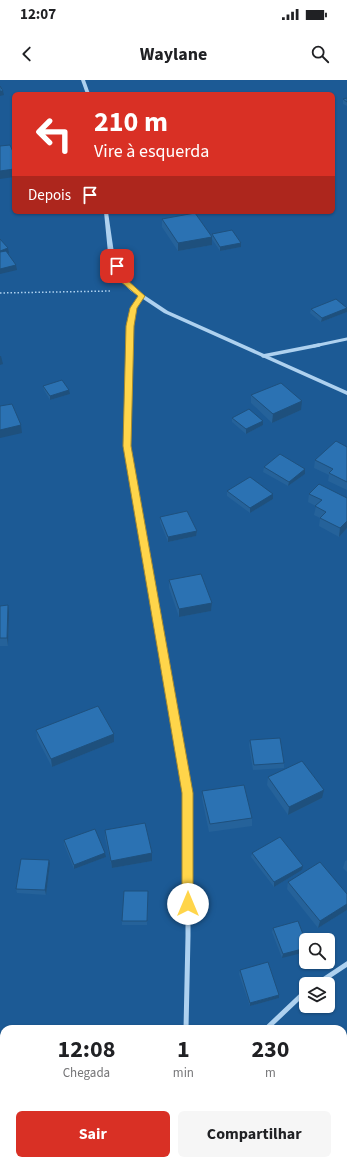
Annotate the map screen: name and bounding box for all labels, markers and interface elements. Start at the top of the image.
text: 12:07 [20,4,56,25]
text: Waylane [140,42,207,67]
icon: back [16,43,38,65]
icon: search [309,43,331,65]
text: 210 m [94,102,168,142]
icon: left [28,108,80,160]
text: Vire à esquerda [94,139,209,164]
icon: arrive [79,184,101,206]
text: Depois [28,185,71,206]
pin [100,249,134,283]
icon: arrive [106,255,128,277]
position arrow [167,883,209,925]
map controls [299,933,335,1013]
button: search [299,933,335,969]
button: layers [299,977,335,1013]
text: 12:08 [57,1032,115,1067]
text: 1 [177,1032,190,1067]
text: 230 [251,1032,289,1067]
text: Chegada [63,1064,110,1082]
text: min [173,1064,194,1082]
text: m [265,1064,276,1082]
button: Sair [16,1111,170,1157]
button: Compartilhar [178,1111,331,1157]

